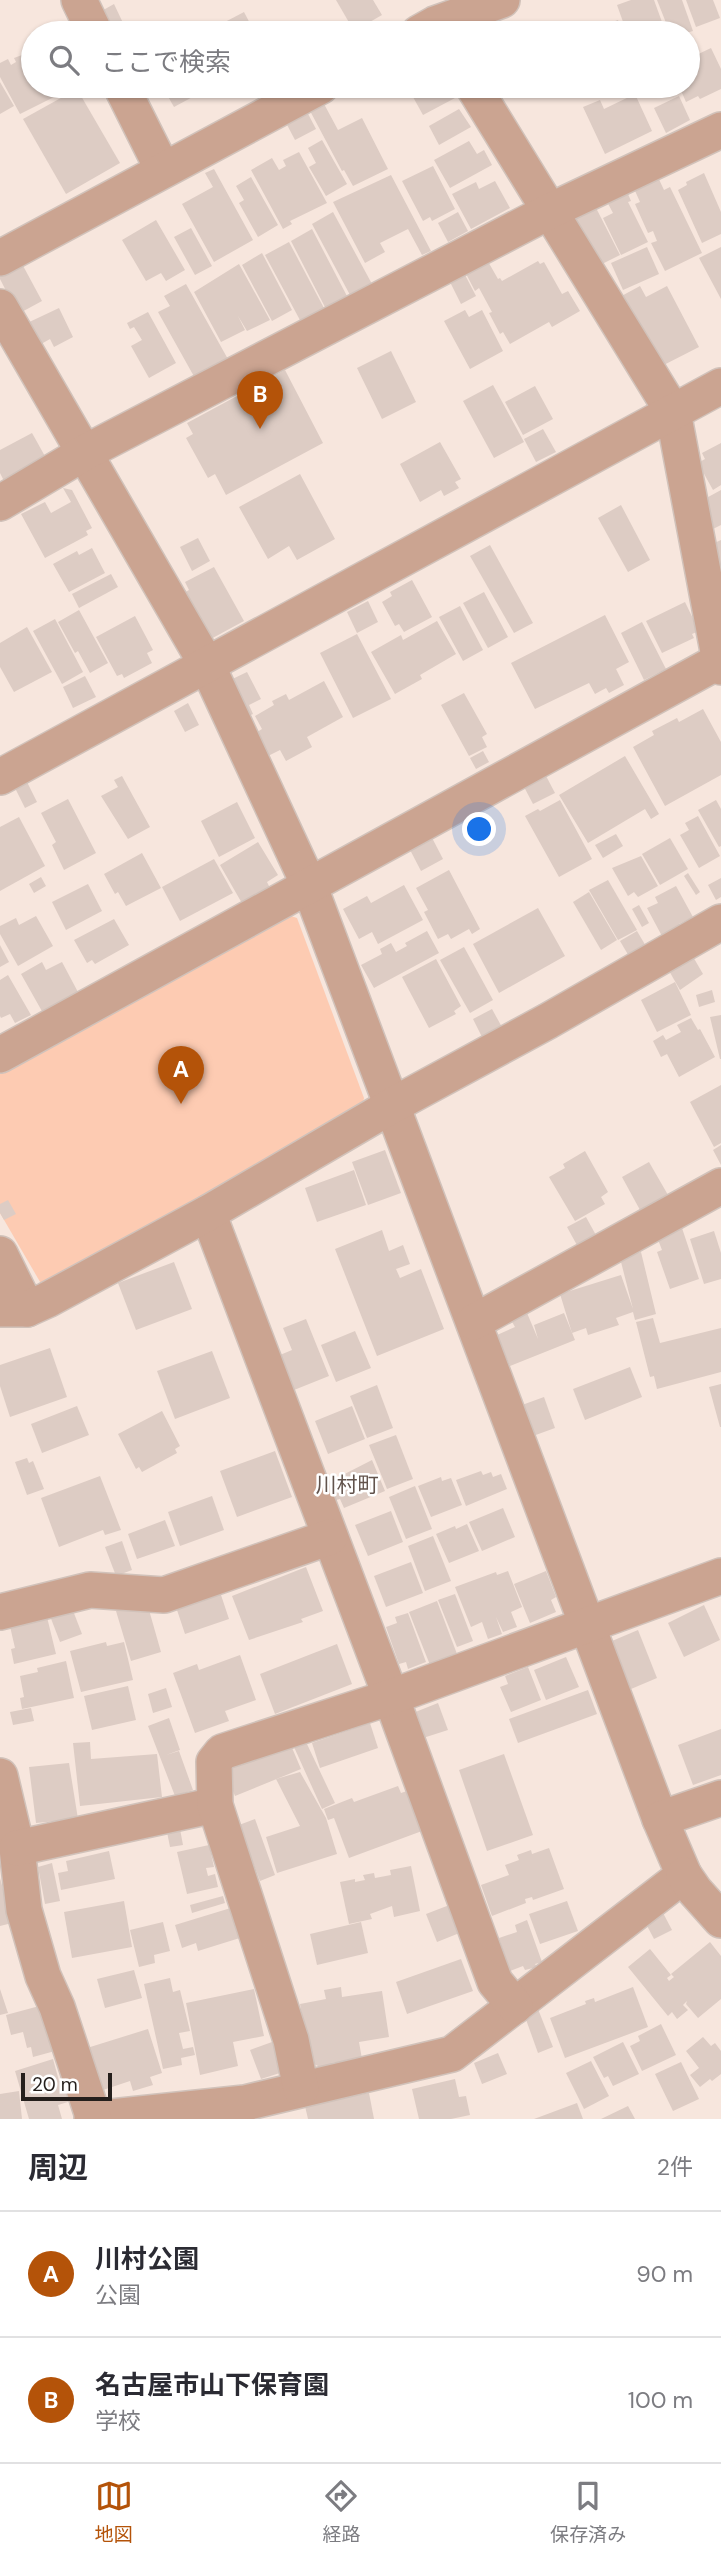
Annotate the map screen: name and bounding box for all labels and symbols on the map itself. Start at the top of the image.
pin: B [237,371,283,429]
your location [462,812,496,846]
pin: A [158,1046,204,1104]
district label: 川村町 [316,1471,379,1499]
scale bar [21,2070,112,2102]

